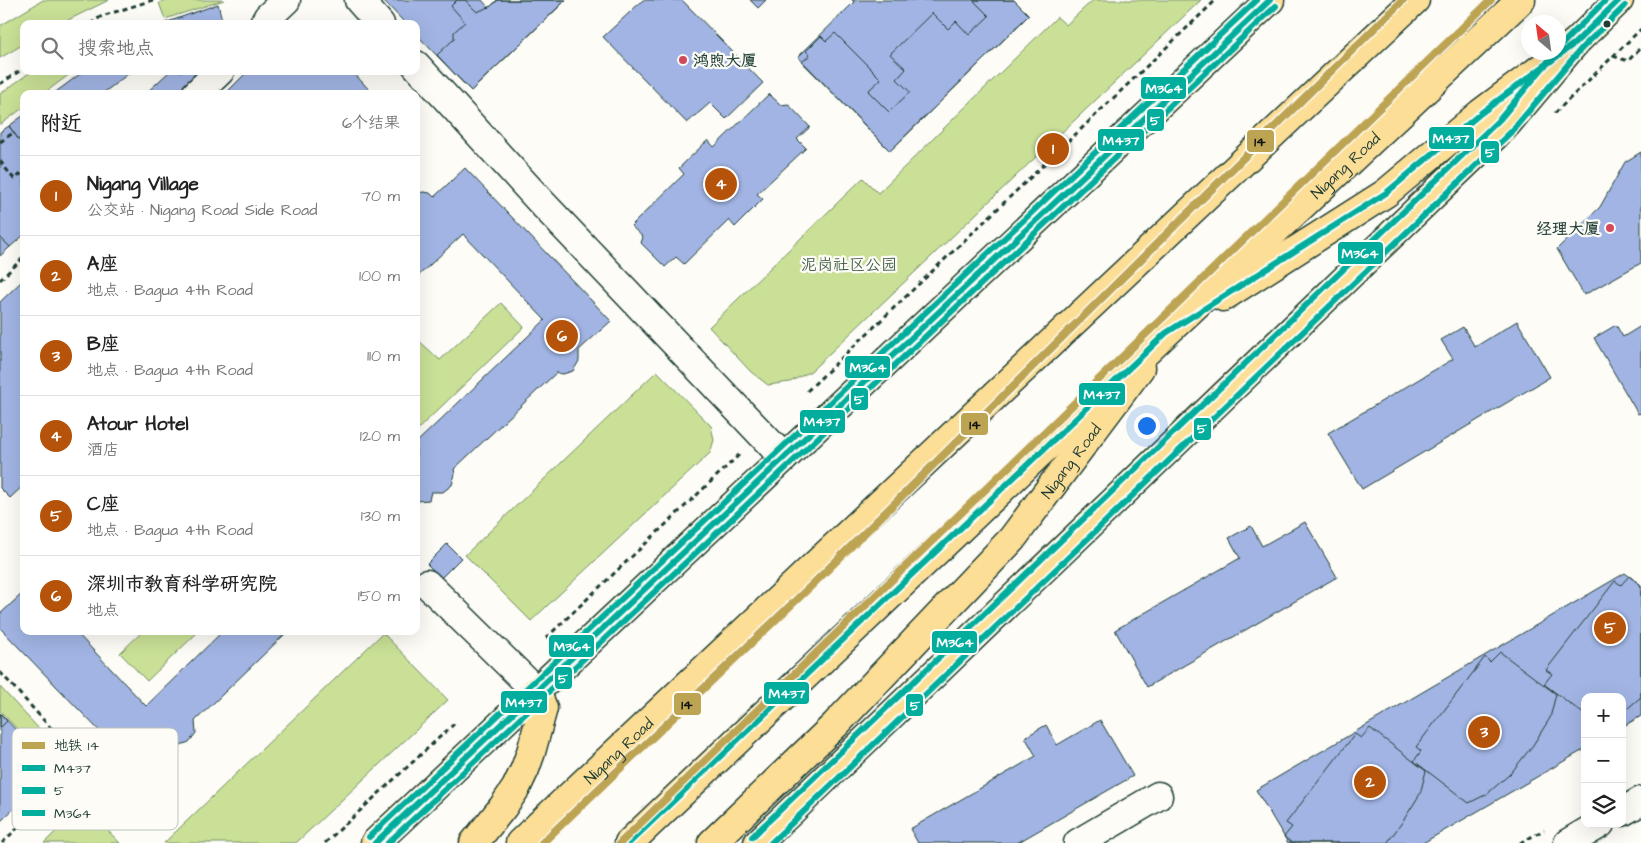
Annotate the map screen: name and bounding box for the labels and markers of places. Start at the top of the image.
unlabelled marker [1602,19,1612,29]
place label: 鸿煦大厦 [693,50,757,72]
marker: 鸿煦大厦 [677,54,689,66]
pin: 1 [1037,130,1069,168]
pin: 4 [705,165,737,203]
place label: 经理大厦 [1536,218,1600,240]
marker: 经理大厦 [1604,222,1616,234]
pin: 6 [546,317,578,355]
pin: 5 [1594,609,1626,647]
pin: 3 [1468,713,1500,751]
pin: 2 [1354,763,1386,801]

